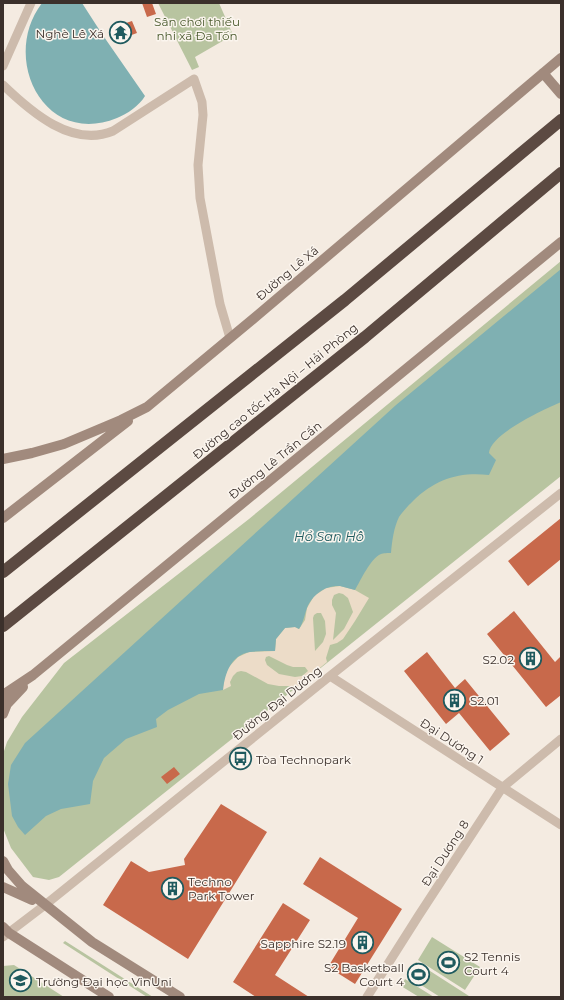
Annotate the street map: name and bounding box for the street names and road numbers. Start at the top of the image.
street label: Đường Lê Xá [253,243,321,303]
street label: Đường cao tốc Hà Nội – Hải Phòng [189,320,361,462]
street label: Đường Lê Trần Cẩn [226,418,324,502]
street label: Đường Đại Dương [230,663,324,743]
street label: Đại Dương 1 [417,715,487,767]
street label: Đại Dương 8 [418,817,472,889]

